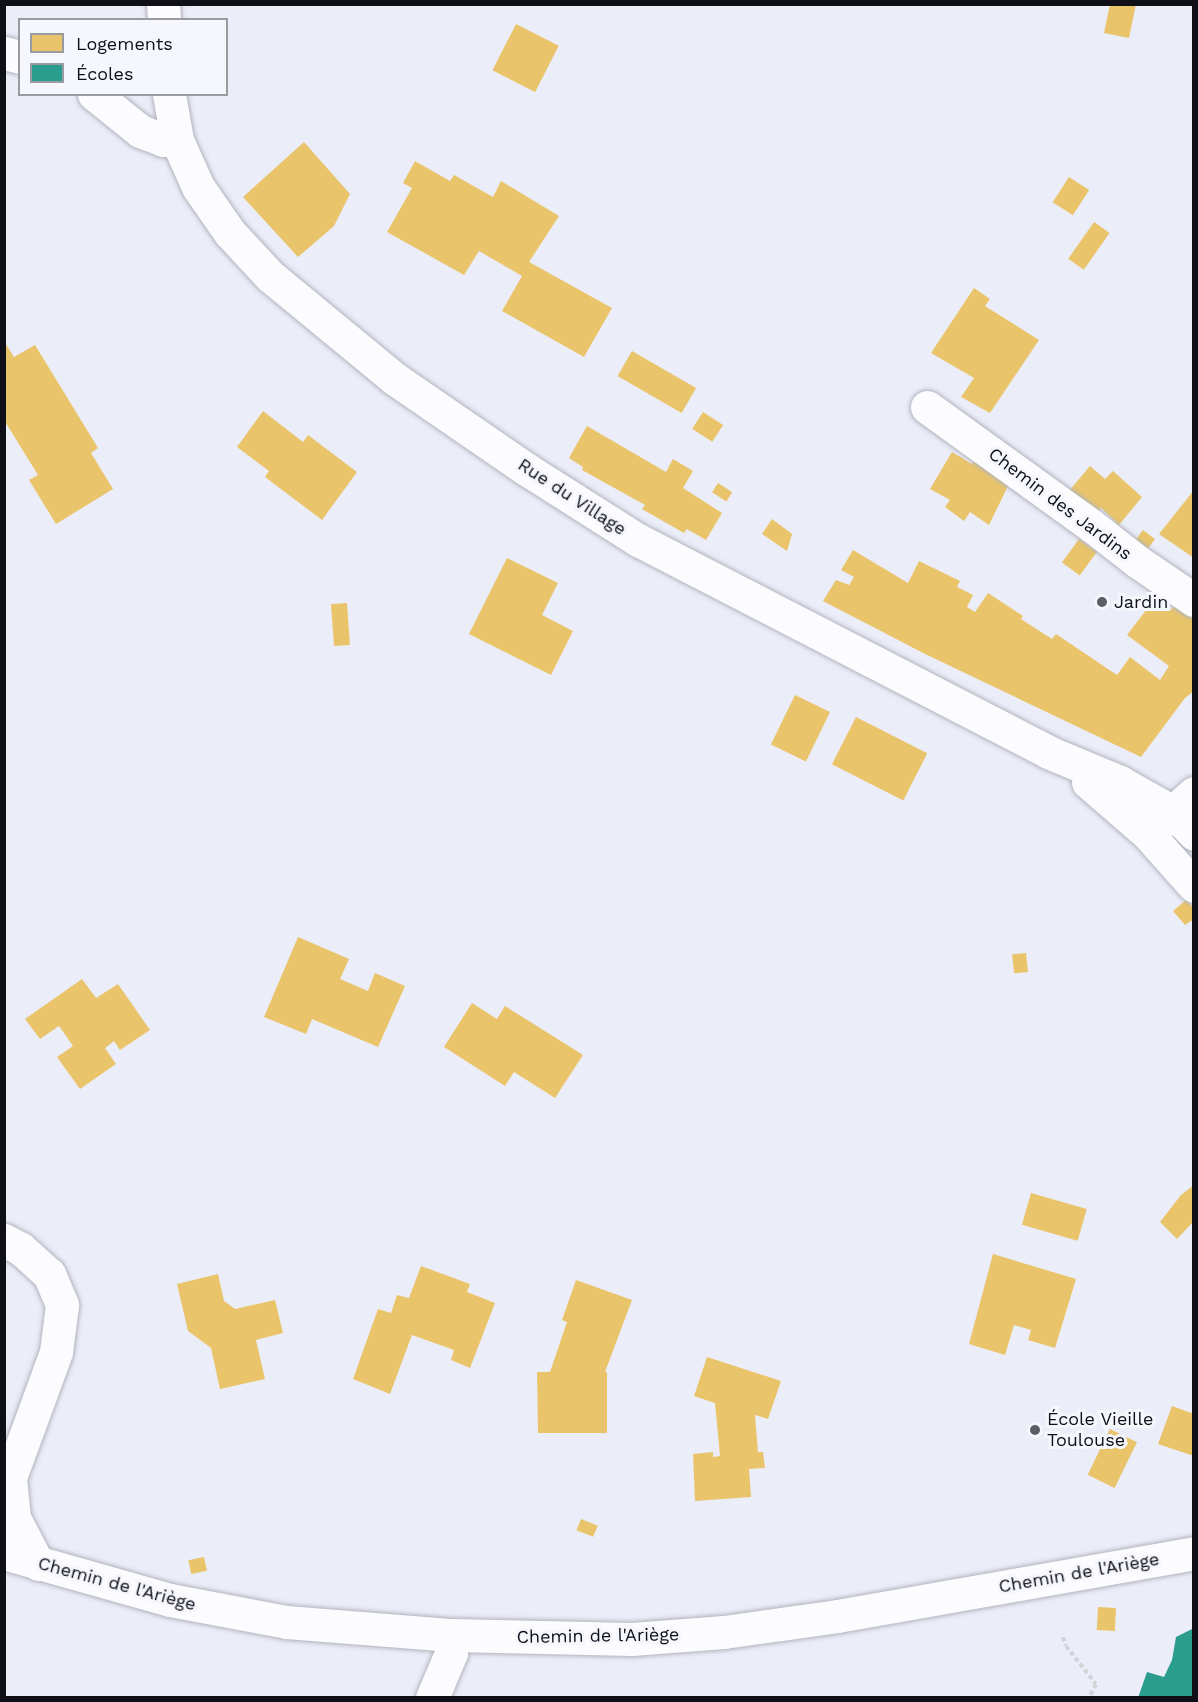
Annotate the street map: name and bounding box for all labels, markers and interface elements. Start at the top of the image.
legend [18,18,228,96]
text: Logements [76,33,173,54]
text: Écoles [76,63,133,84]
street label: Chemin des Jardins [984,443,1136,565]
street label: Rue du Village [513,454,631,540]
place label: Jardin [1114,591,1168,613]
marker: Jardin [1095,595,1109,609]
place label: École Vieille Toulouse [1047,1409,1154,1452]
marker: École Vieille Toulouse [1028,1423,1042,1437]
street label: Chemin de l'Ariège [997,1548,1161,1598]
street label: Chemin de l'Ariège [36,1553,198,1615]
street label: Chemin de l'Ariège [516,1624,680,1648]

